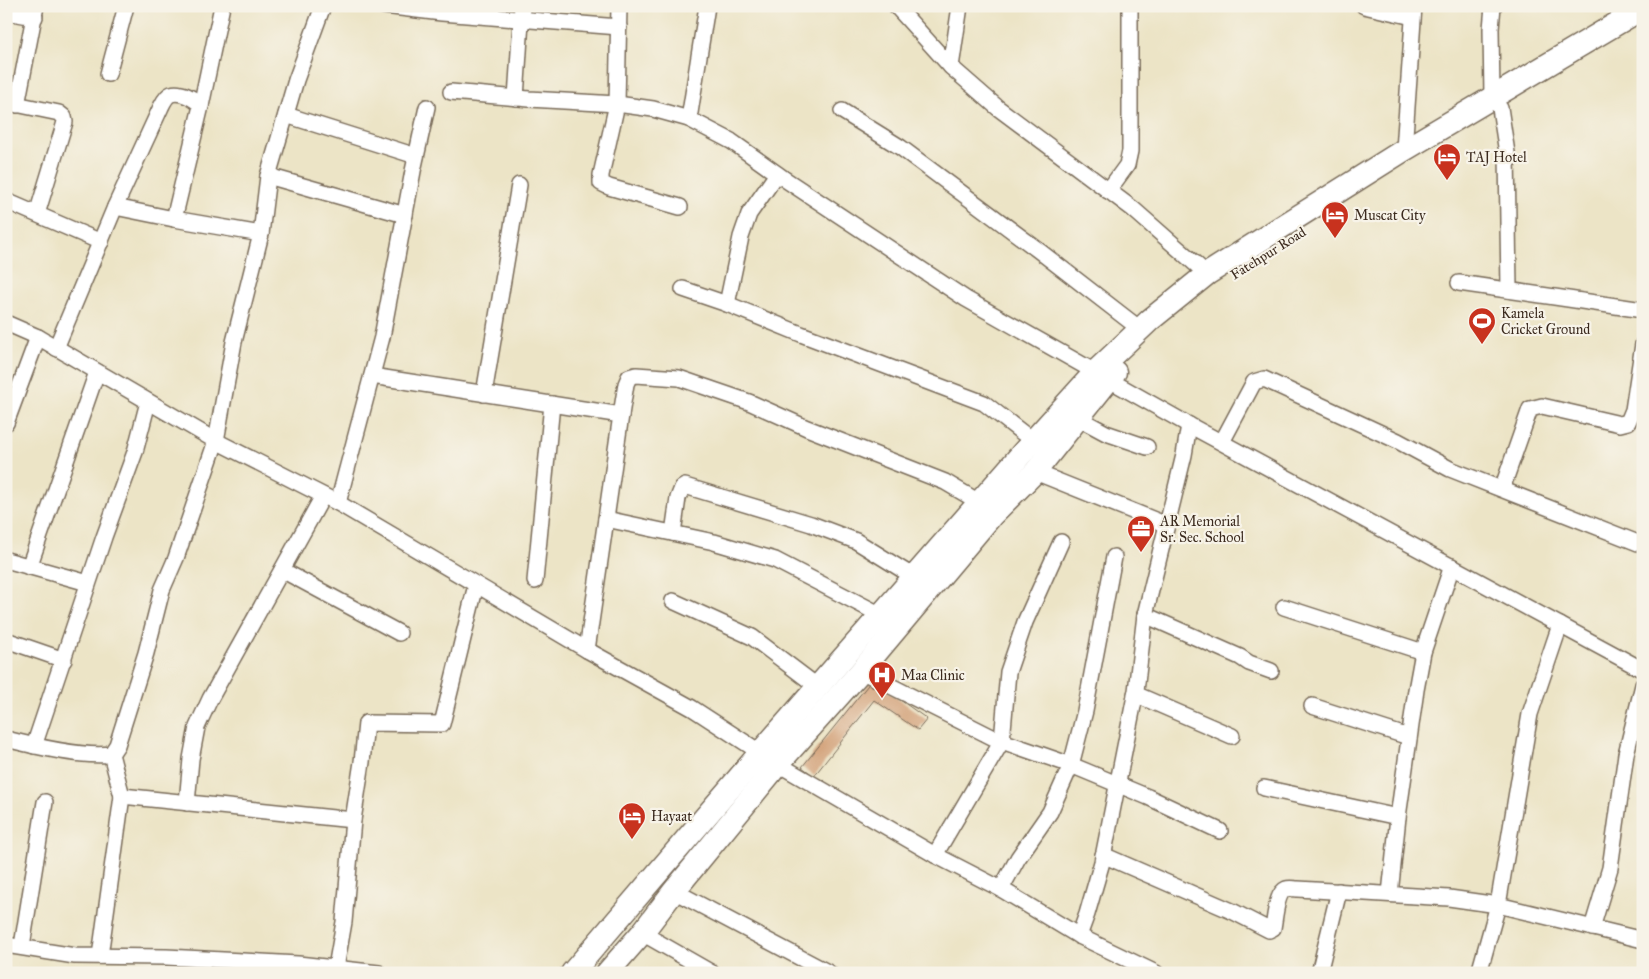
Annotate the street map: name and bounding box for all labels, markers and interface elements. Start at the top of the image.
hotel icon: TAJ Hotel [1432,142,1462,181]
place label: TAJ Hotel [1466,149,1527,167]
hotel icon: Muscat City [1320,200,1350,239]
place label: Muscat City [1354,207,1426,224]
street label: Fatehpur Road [1227,223,1309,283]
place label: Kamela Cricket Ground [1501,305,1590,338]
sports icon: Kamela Cricket Ground [1467,306,1497,345]
place label: AR Memorial Sr. Sec. School [1159,513,1245,546]
office icon: AR Memorial Sr. Sec. School [1126,514,1156,553]
hospital icon: Maa Clinic [867,660,897,699]
place label: Maa Clinic [901,667,965,684]
hotel icon: Hayaat [617,801,647,840]
place label: Hayaat [651,808,692,825]

